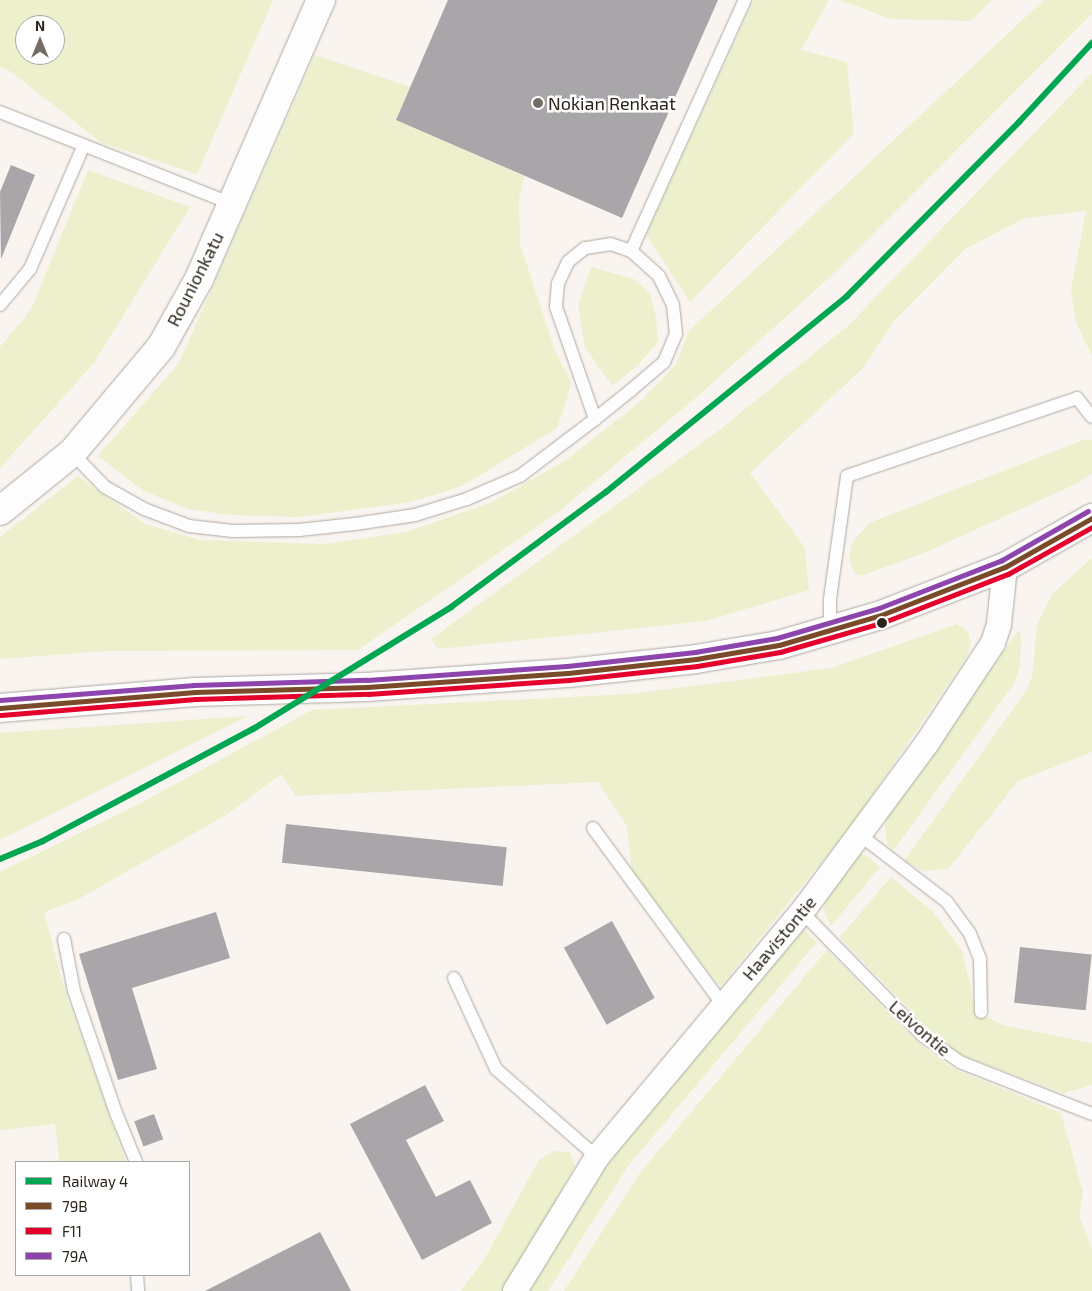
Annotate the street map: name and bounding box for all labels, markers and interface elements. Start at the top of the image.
north arrow [15,15,65,65]
text: N [35,17,45,34]
place label: Nokian Renkaat [548,92,676,114]
marker: Nokian Renkaat [532,97,544,109]
street label: Rounionkatu [162,228,228,330]
unlabelled marker [877,618,887,628]
street label: Haavistontie [737,891,821,985]
street label: Leivontie [885,995,955,1061]
legend [15,1161,190,1276]
text: Railway 4 [62,1172,128,1190]
text: 79B [62,1197,88,1215]
text: F11 [62,1222,82,1240]
text: 79A [62,1247,88,1265]

